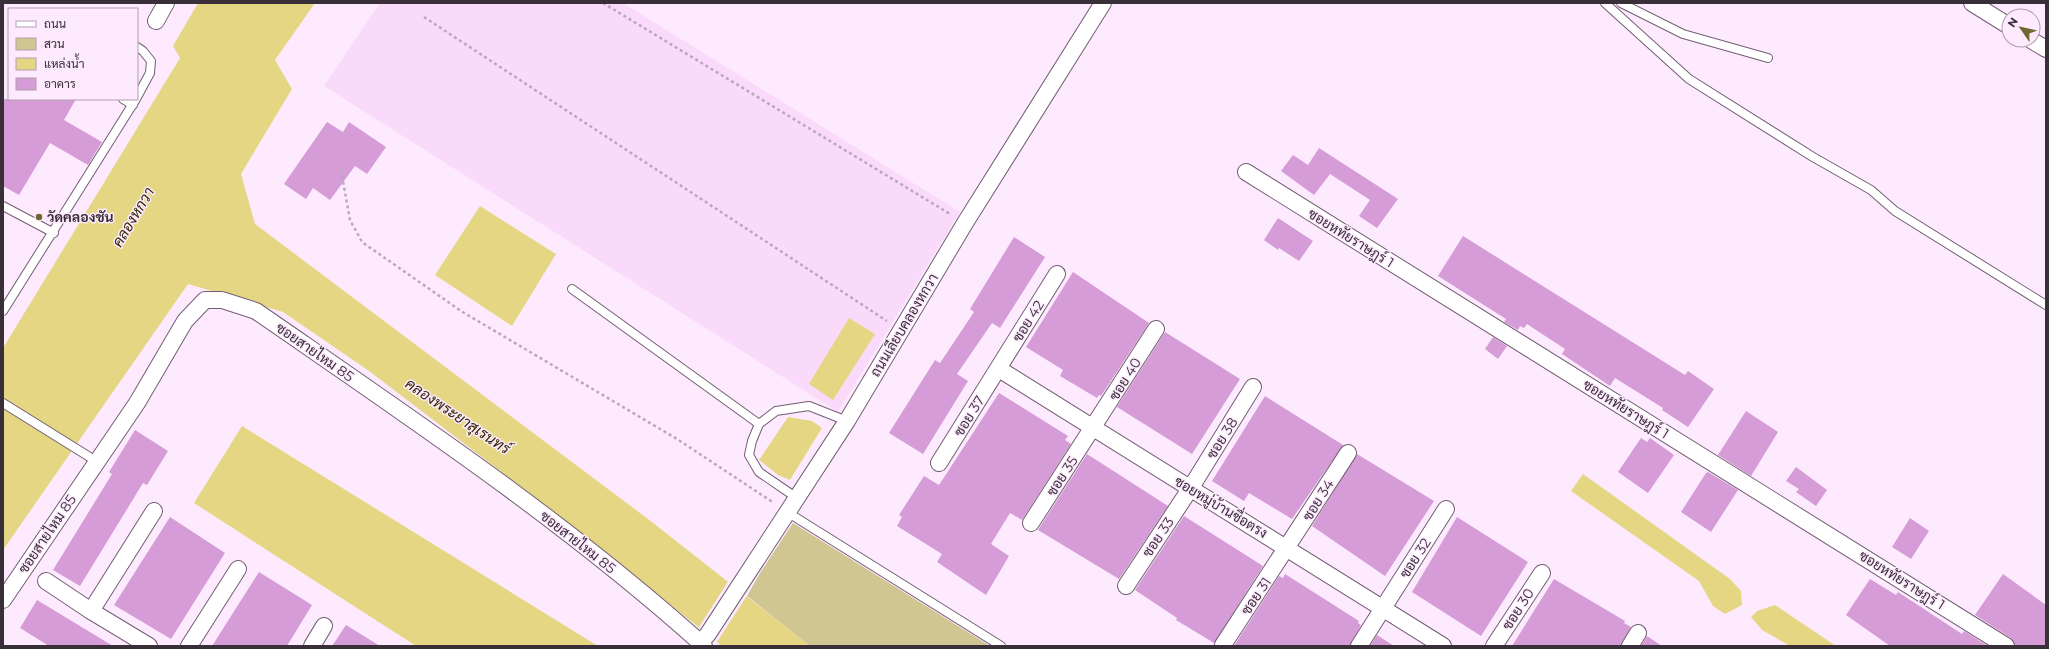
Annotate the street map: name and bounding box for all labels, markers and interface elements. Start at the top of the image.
legend [8,8,138,100]
north arrow [2001,8,2041,48]
text: N [2004,15,2021,30]
text: ถนน [44,16,67,31]
text: สวน [44,36,65,51]
text: แหล่งน้ำ [44,53,84,71]
text: อาคาร [44,76,76,91]
water label: คลองหกวา [108,184,158,250]
street label: ซอยหทัยราษฎร์ 1 [1305,204,1397,272]
place label: วัดคลองชัน [47,208,114,226]
marker: วัดคลองชัน [34,212,44,222]
street label: ถนนเลียบคลองหกวา [866,270,942,380]
street label: ซอย 42 [1008,297,1048,345]
street label: ซอยสายไหม 85 [272,318,358,386]
street label: ซอย 40 [1105,354,1145,404]
water label: คลองพระยาสุเรนทร์ [401,374,516,461]
street label: ซอยหทัยราษฎร์ 1 [1580,375,1672,443]
street label: ซอย 37 [950,392,988,440]
street label: ซอย 38 [1202,414,1242,462]
street label: ซอย 35 [1042,453,1082,499]
street label: ซอยหมู่บ้านซื่อตรง [1171,470,1272,543]
street label: ซอย 34 [1298,475,1338,524]
street label: ซอยสายไหม 85 [14,491,80,577]
street label: ซอยสายไหม 85 [536,507,620,577]
street label: ซอย 33 [1138,514,1178,560]
street label: ซอย 32 [1395,534,1435,581]
street label: ซอยหทัยราษฎร์ 1 [1856,546,1948,614]
street label: ซอย 31 [1237,574,1275,618]
street label: ซอย 30 [1498,585,1538,633]

